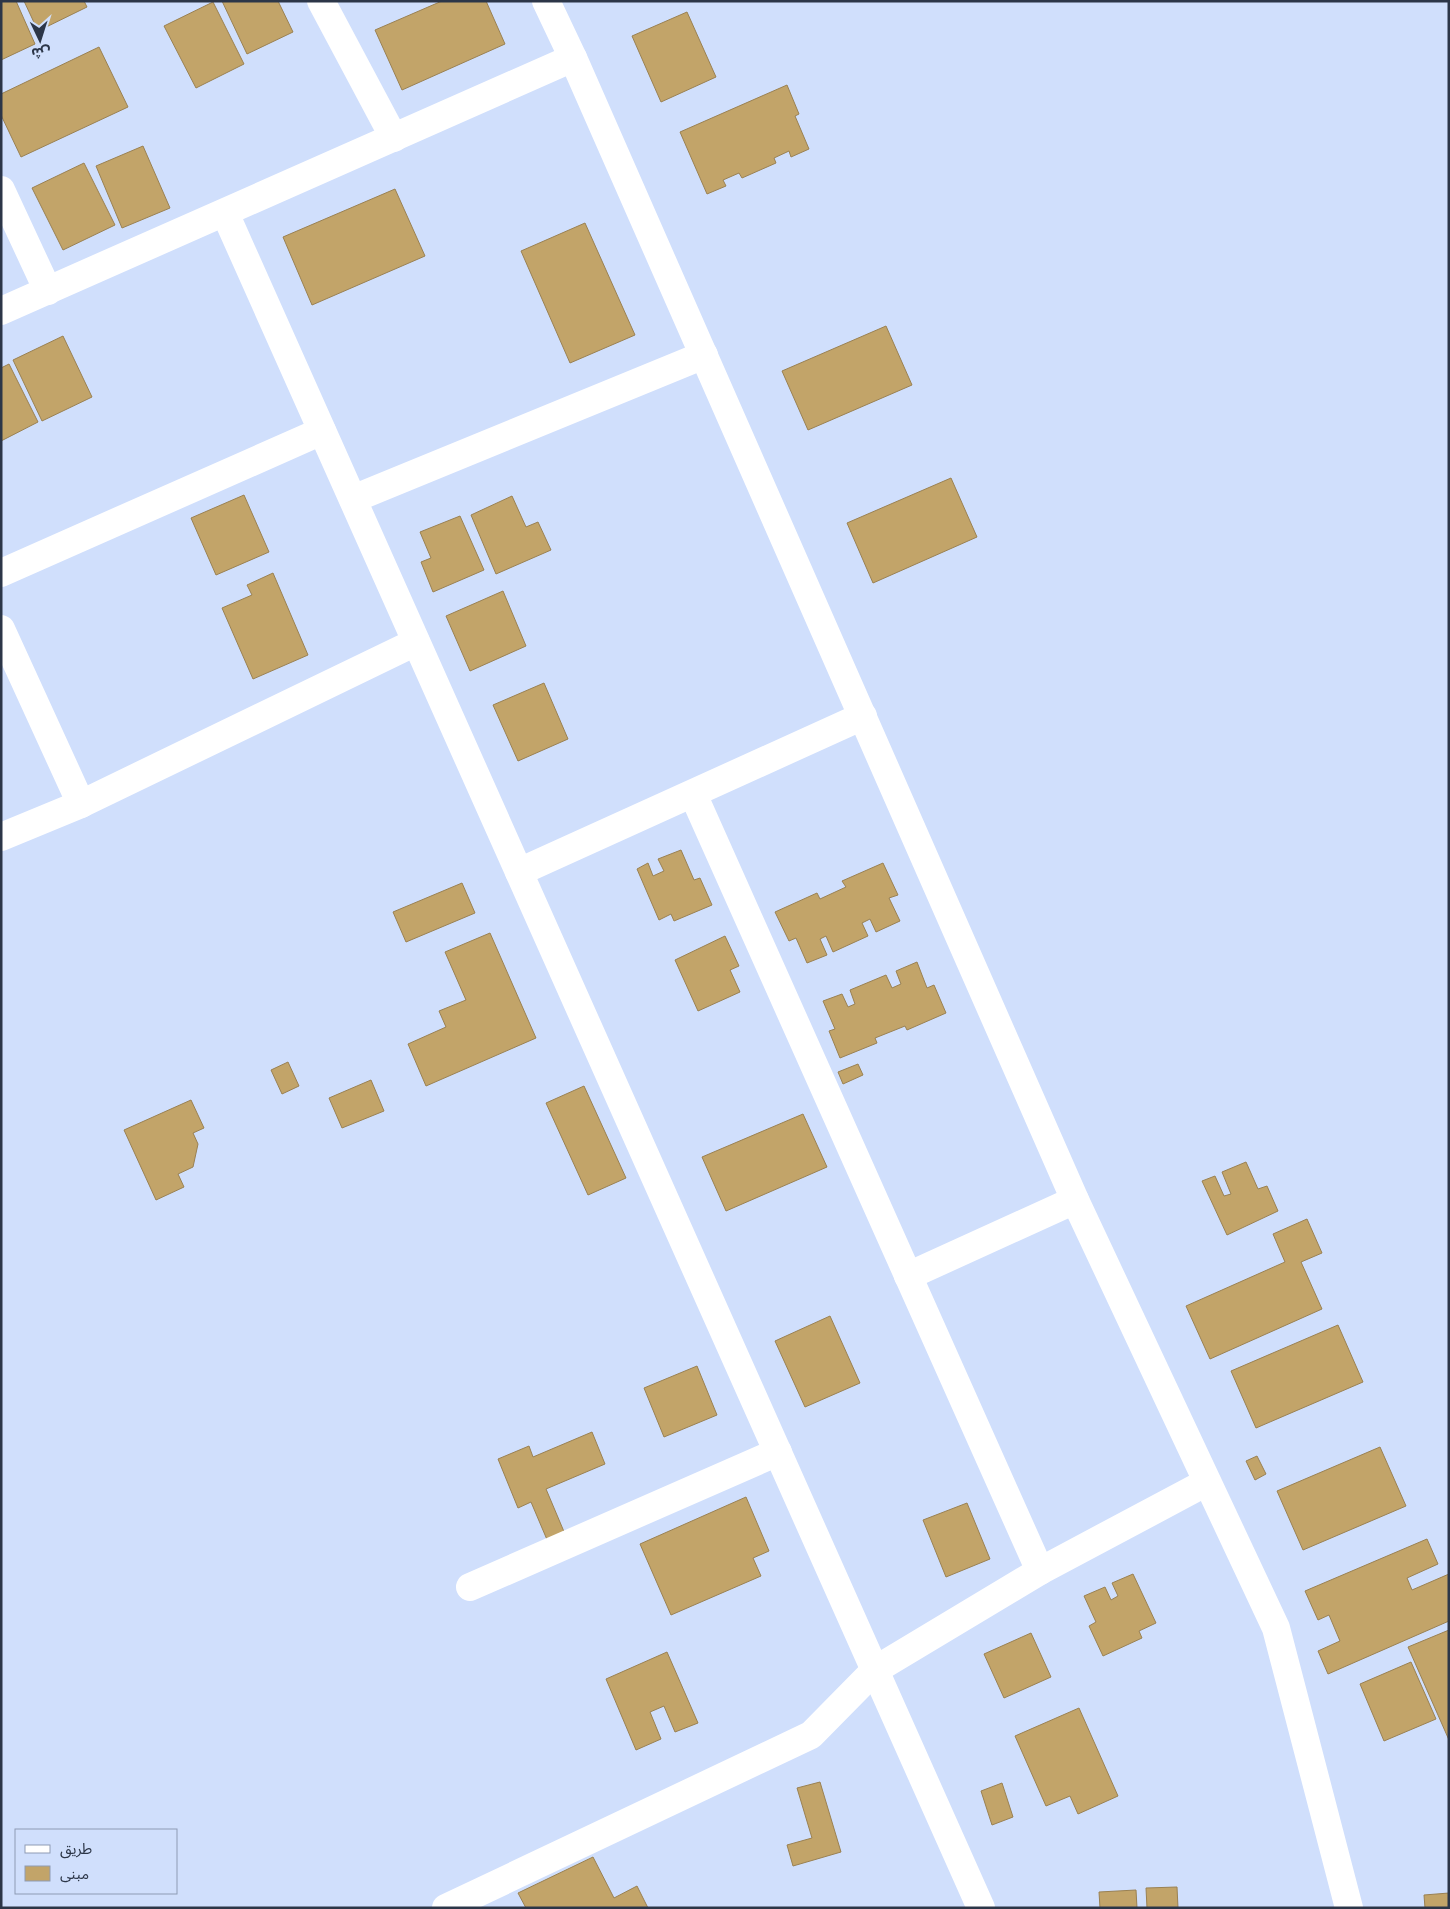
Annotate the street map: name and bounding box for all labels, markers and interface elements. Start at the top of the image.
north arrow [15,15,65,65]
text: ش [31,43,51,63]
legend [15,1829,178,1894]
text: طريق [60,1839,92,1859]
text: مبنى [60,1864,89,1883]

